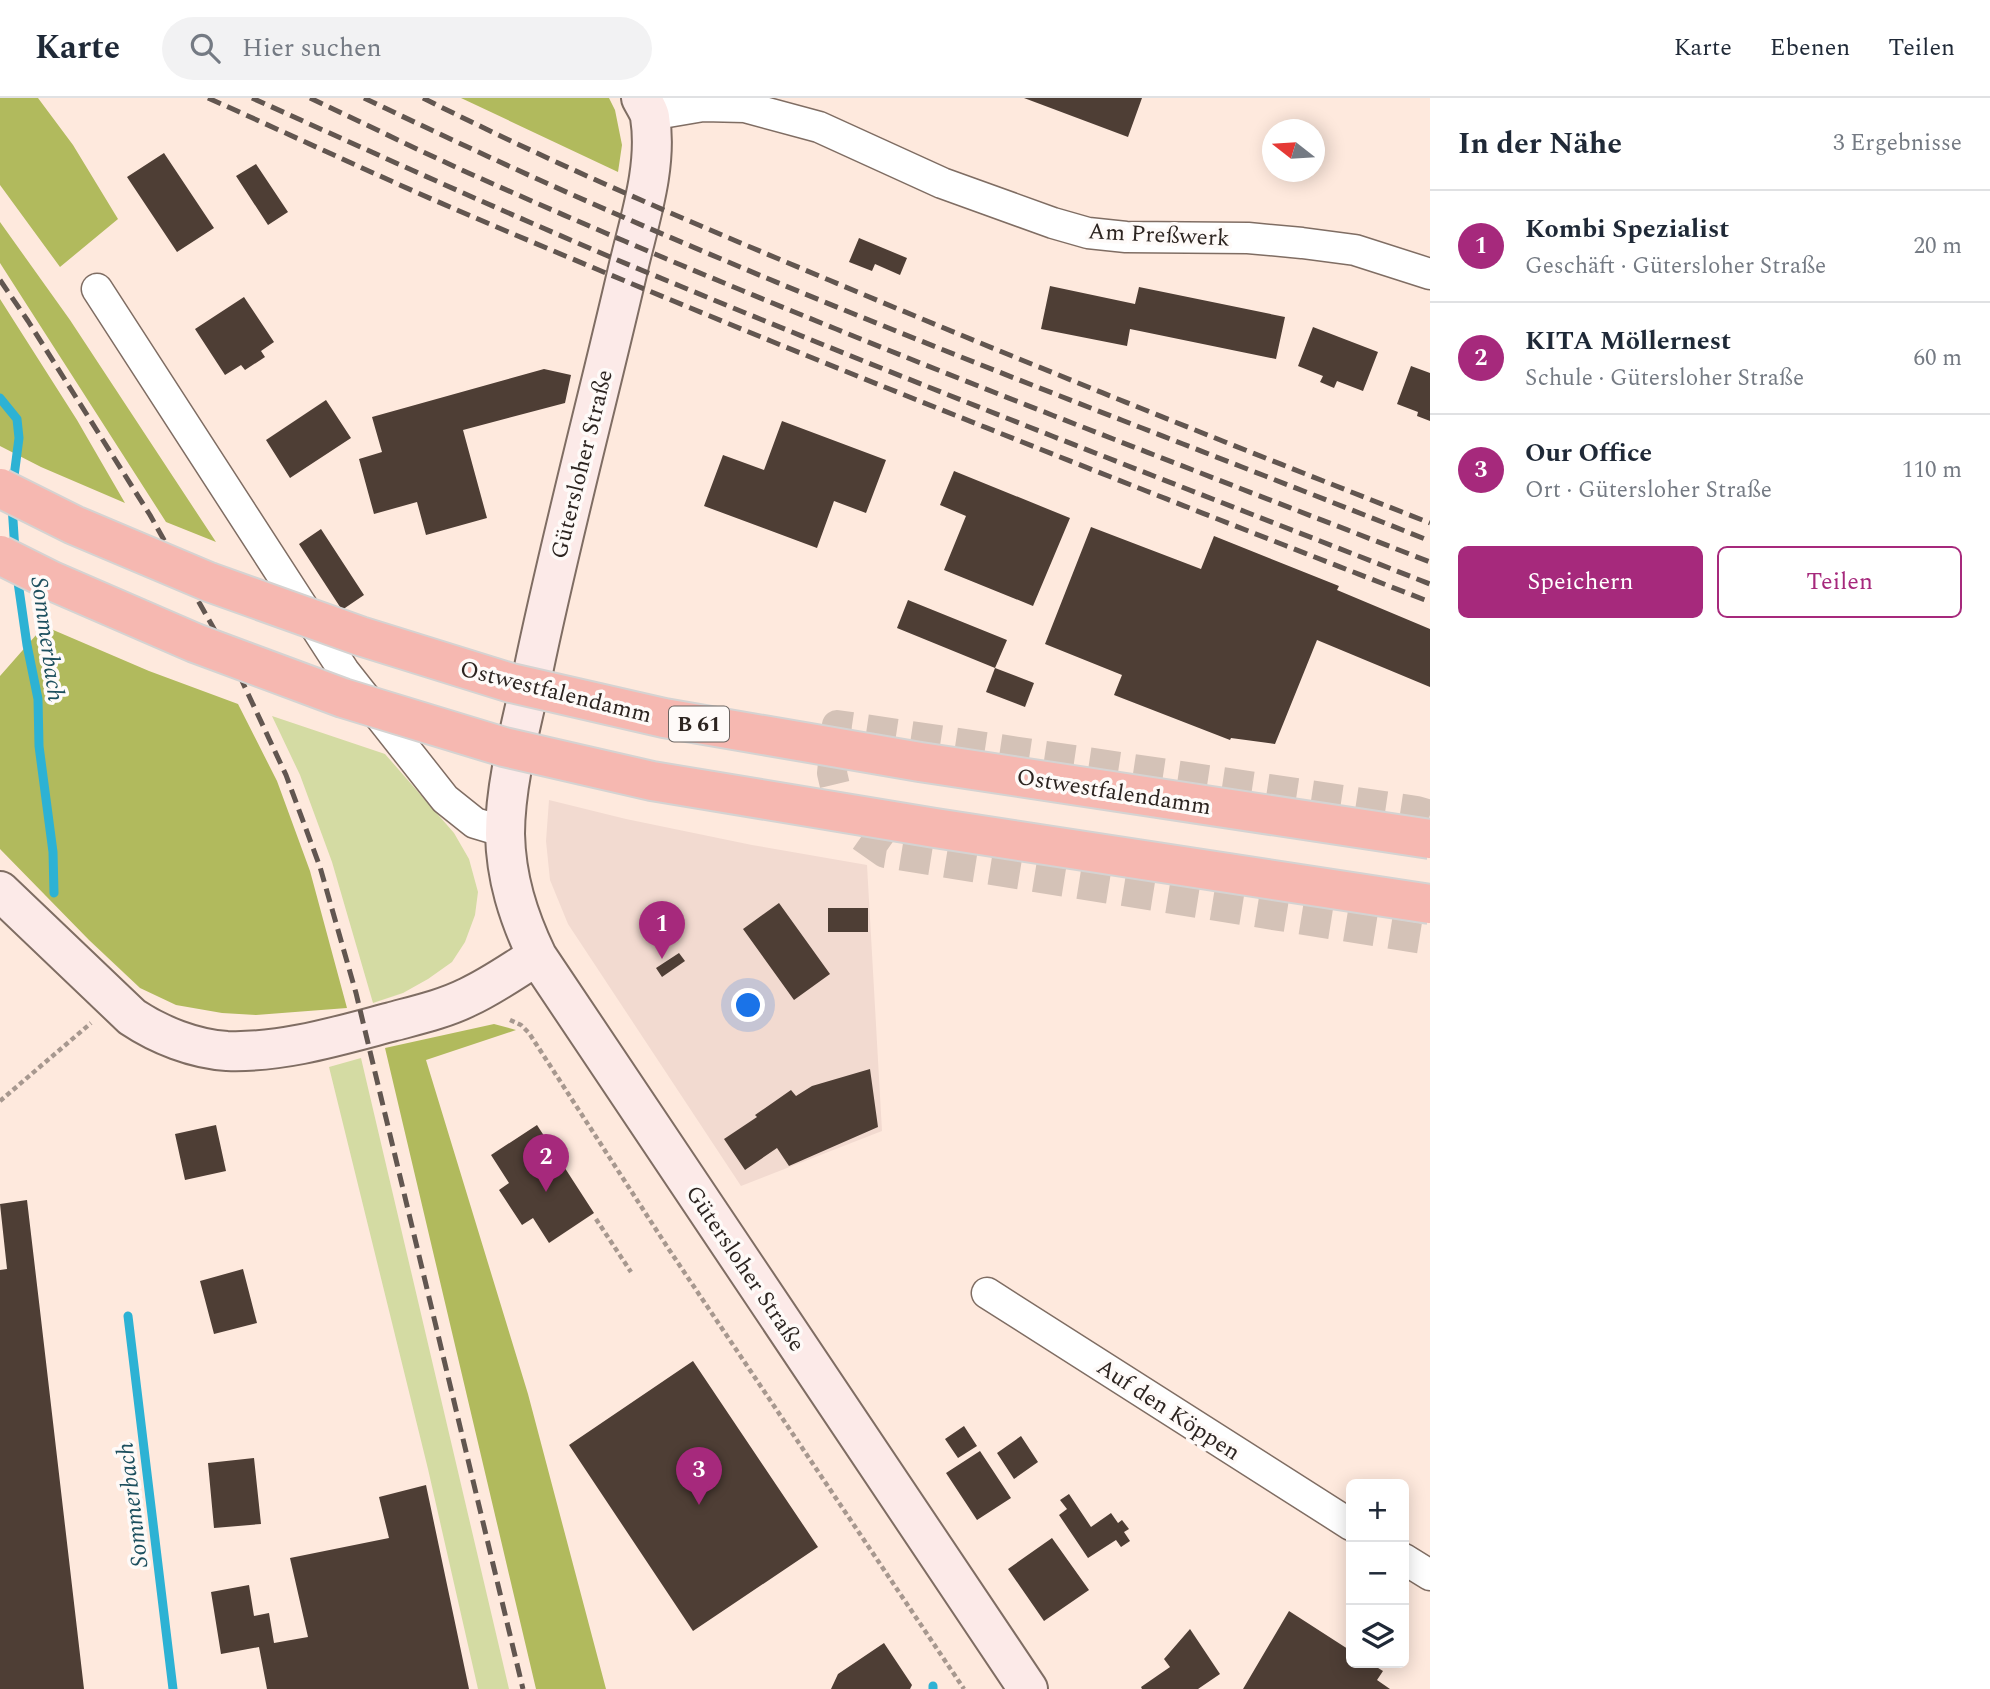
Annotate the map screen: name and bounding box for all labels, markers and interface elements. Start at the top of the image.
search box [162,17,652,80]
text: Karte [35,23,120,73]
text: Hier suchen [242,28,382,68]
icon: search [186,29,224,67]
text: Karte [1674,30,1732,66]
text: Ebenen [1770,30,1850,66]
text: Teilen [1888,30,1955,66]
north arrow [1262,119,1325,182]
text: In der Nähe [1458,121,1622,167]
text: 3 Ergebnisse [1833,126,1962,161]
text: Kombi Spezialist [1525,209,1729,249]
street label: Am Preßwerk [1087,214,1231,257]
text: 1 [1475,229,1487,264]
text: 20 m [1913,229,1962,264]
text: Geschäft · Gütersloher Straße [1525,249,1826,284]
text: KITA Möllernest [1525,321,1731,361]
text: 2 [1475,341,1487,376]
text: 60 m [1913,341,1962,376]
text: Schule · Gütersloher Straße [1525,361,1804,396]
street label: Gütersloher Straße [542,366,623,563]
text: Our Office [1525,433,1652,473]
text: 3 [1475,453,1487,488]
text: 110 m [1902,453,1962,488]
text: Ort · Gütersloher Straße [1525,473,1772,508]
button: Speichern [1458,546,1703,618]
button: Teilen [1717,546,1962,618]
water label: Sommerbach [20,574,74,704]
street label: Ostwestfalendamm [456,652,655,733]
road number: B 61 [669,706,729,742]
street label: Ostwestfalendamm [1014,760,1214,825]
pin: 1 [639,901,685,959]
your location [731,988,765,1022]
pin: 2 [523,1134,569,1192]
street label: Gütersloher Straße [676,1179,813,1359]
street label: Auf den Köppen [1089,1350,1247,1470]
water label: Sommerbach [107,1440,159,1569]
pin: 3 [676,1447,722,1505]
map controls [1346,1479,1409,1668]
button: + [1346,1479,1409,1542]
button: − [1346,1542,1409,1605]
button: layers [1346,1605,1409,1668]

